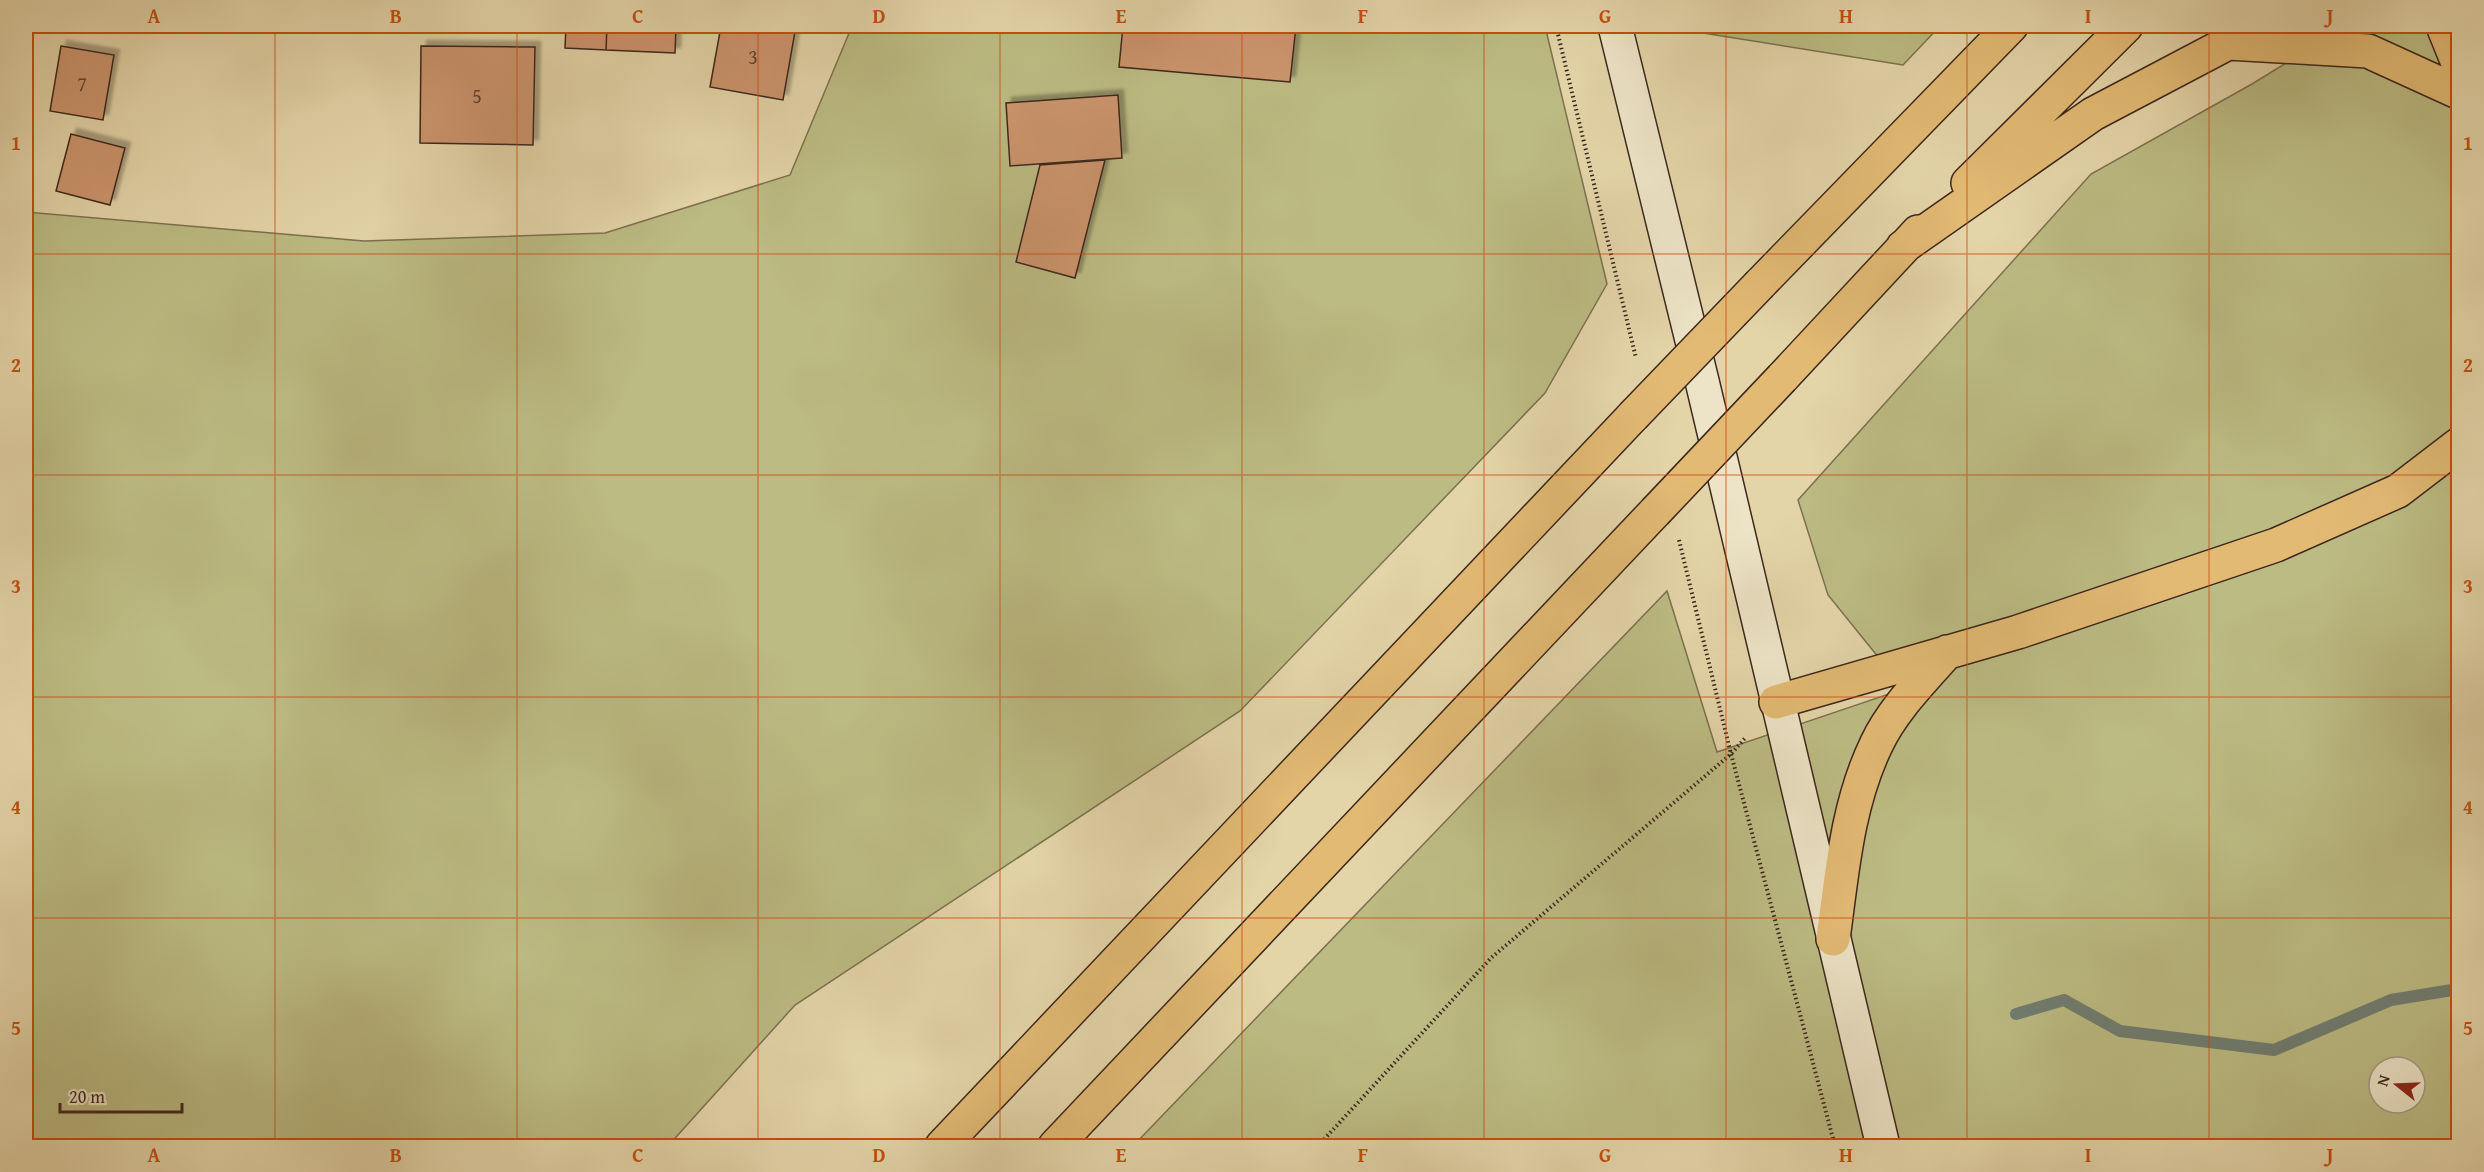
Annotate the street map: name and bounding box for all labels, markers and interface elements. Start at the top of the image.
text: A [148,1,161,30]
text: B [390,1,402,30]
text: C [632,1,644,30]
text: D [872,1,886,30]
text: E [1116,1,1127,30]
text: F [1358,1,1368,30]
text: G [1599,1,1611,30]
text: H [1839,1,1853,30]
text: I [2085,1,2091,30]
text: J [2324,1,2334,30]
house number: 3 [748,42,758,71]
house number: 7 [77,69,87,98]
house number: 5 [472,81,482,110]
text: 1 [11,128,21,157]
text: 1 [2463,128,2473,157]
text: 2 [11,350,21,379]
text: 2 [2463,350,2473,379]
text: 3 [11,571,21,600]
text: 3 [2463,571,2473,600]
text: 4 [11,792,21,821]
text: 4 [2463,792,2473,821]
text: 5 [11,1013,21,1042]
text: 5 [2463,1013,2473,1042]
north arrow [2367,1055,2427,1115]
text: N [2370,1071,2396,1089]
scale bar [60,1076,182,1114]
text: 20 m [69,1083,105,1110]
text: A [148,1140,161,1169]
text: B [390,1140,402,1169]
text: C [632,1140,644,1169]
text: D [872,1140,886,1169]
text: E [1116,1140,1127,1169]
text: F [1358,1140,1368,1169]
text: G [1599,1140,1611,1169]
text: H [1839,1140,1853,1169]
text: I [2085,1140,2091,1169]
text: J [2324,1140,2334,1169]

